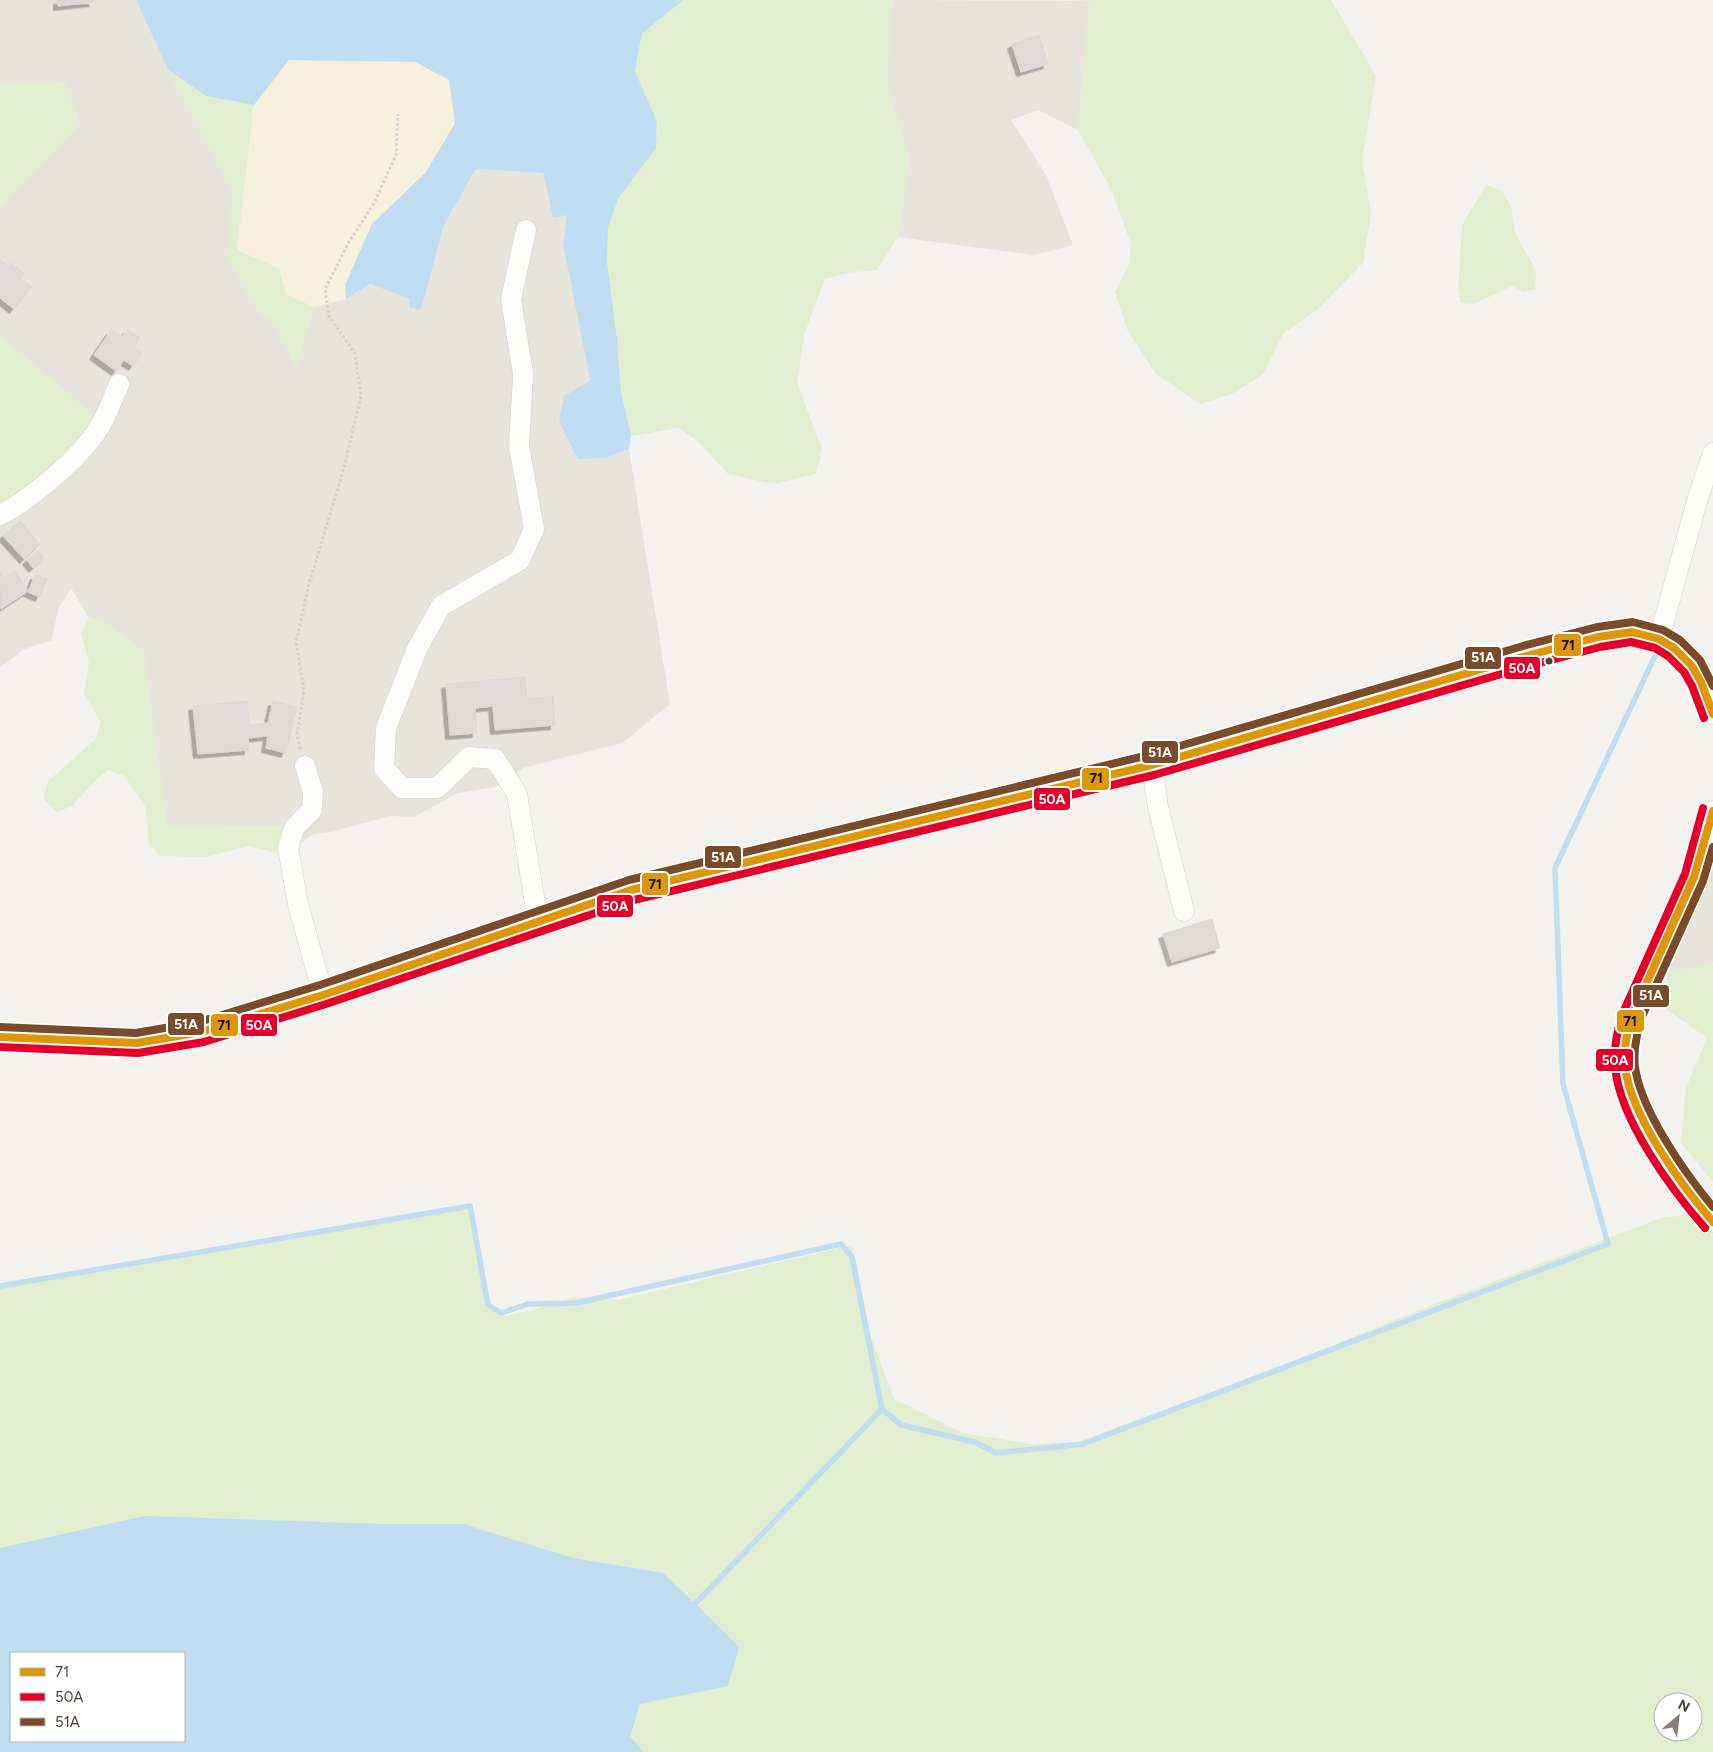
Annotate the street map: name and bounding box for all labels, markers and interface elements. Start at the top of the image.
line badge: 71 [1553,633,1582,657]
text: 71 [1561,637,1575,654]
line badge: 51A [1464,646,1502,670]
text: 51A [1471,649,1495,666]
line badge: 50A [1503,656,1541,680]
unlabelled marker [1544,656,1554,666]
text: 50A [1508,660,1536,677]
line badge: 51A [1141,740,1179,764]
text: 51A [1148,744,1172,761]
line badge: 71 [1081,767,1110,791]
text: 71 [1089,770,1103,787]
line badge: 50A [1033,787,1071,811]
text: 50A [1038,791,1066,808]
line badge: 51A [704,845,742,869]
text: 51A [711,849,735,866]
line badge: 71 [641,872,669,896]
text: 71 [648,876,662,893]
line badge: 50A [596,894,634,918]
text: 50A [601,898,629,915]
line badge: 51A [1632,984,1670,1008]
text: 51A [1639,987,1663,1004]
line badge: 71 [1616,1009,1645,1033]
line badge: 51A [167,1012,205,1036]
line badge: 71 [210,1013,239,1037]
line badge: 50A [240,1013,278,1037]
text: 71 [1623,1013,1637,1030]
text: 51A [174,1016,198,1033]
text: 71 [217,1017,231,1034]
text: 50A [245,1017,273,1034]
line badge: 50A [1595,1048,1634,1072]
text: 50A [1601,1052,1629,1069]
legend [10,1652,185,1742]
text: 71 [55,1663,69,1681]
text: 50A [55,1688,83,1706]
north arrow [1653,1692,1703,1742]
text: N [1675,1696,1693,1716]
text: 51A [55,1713,80,1731]

